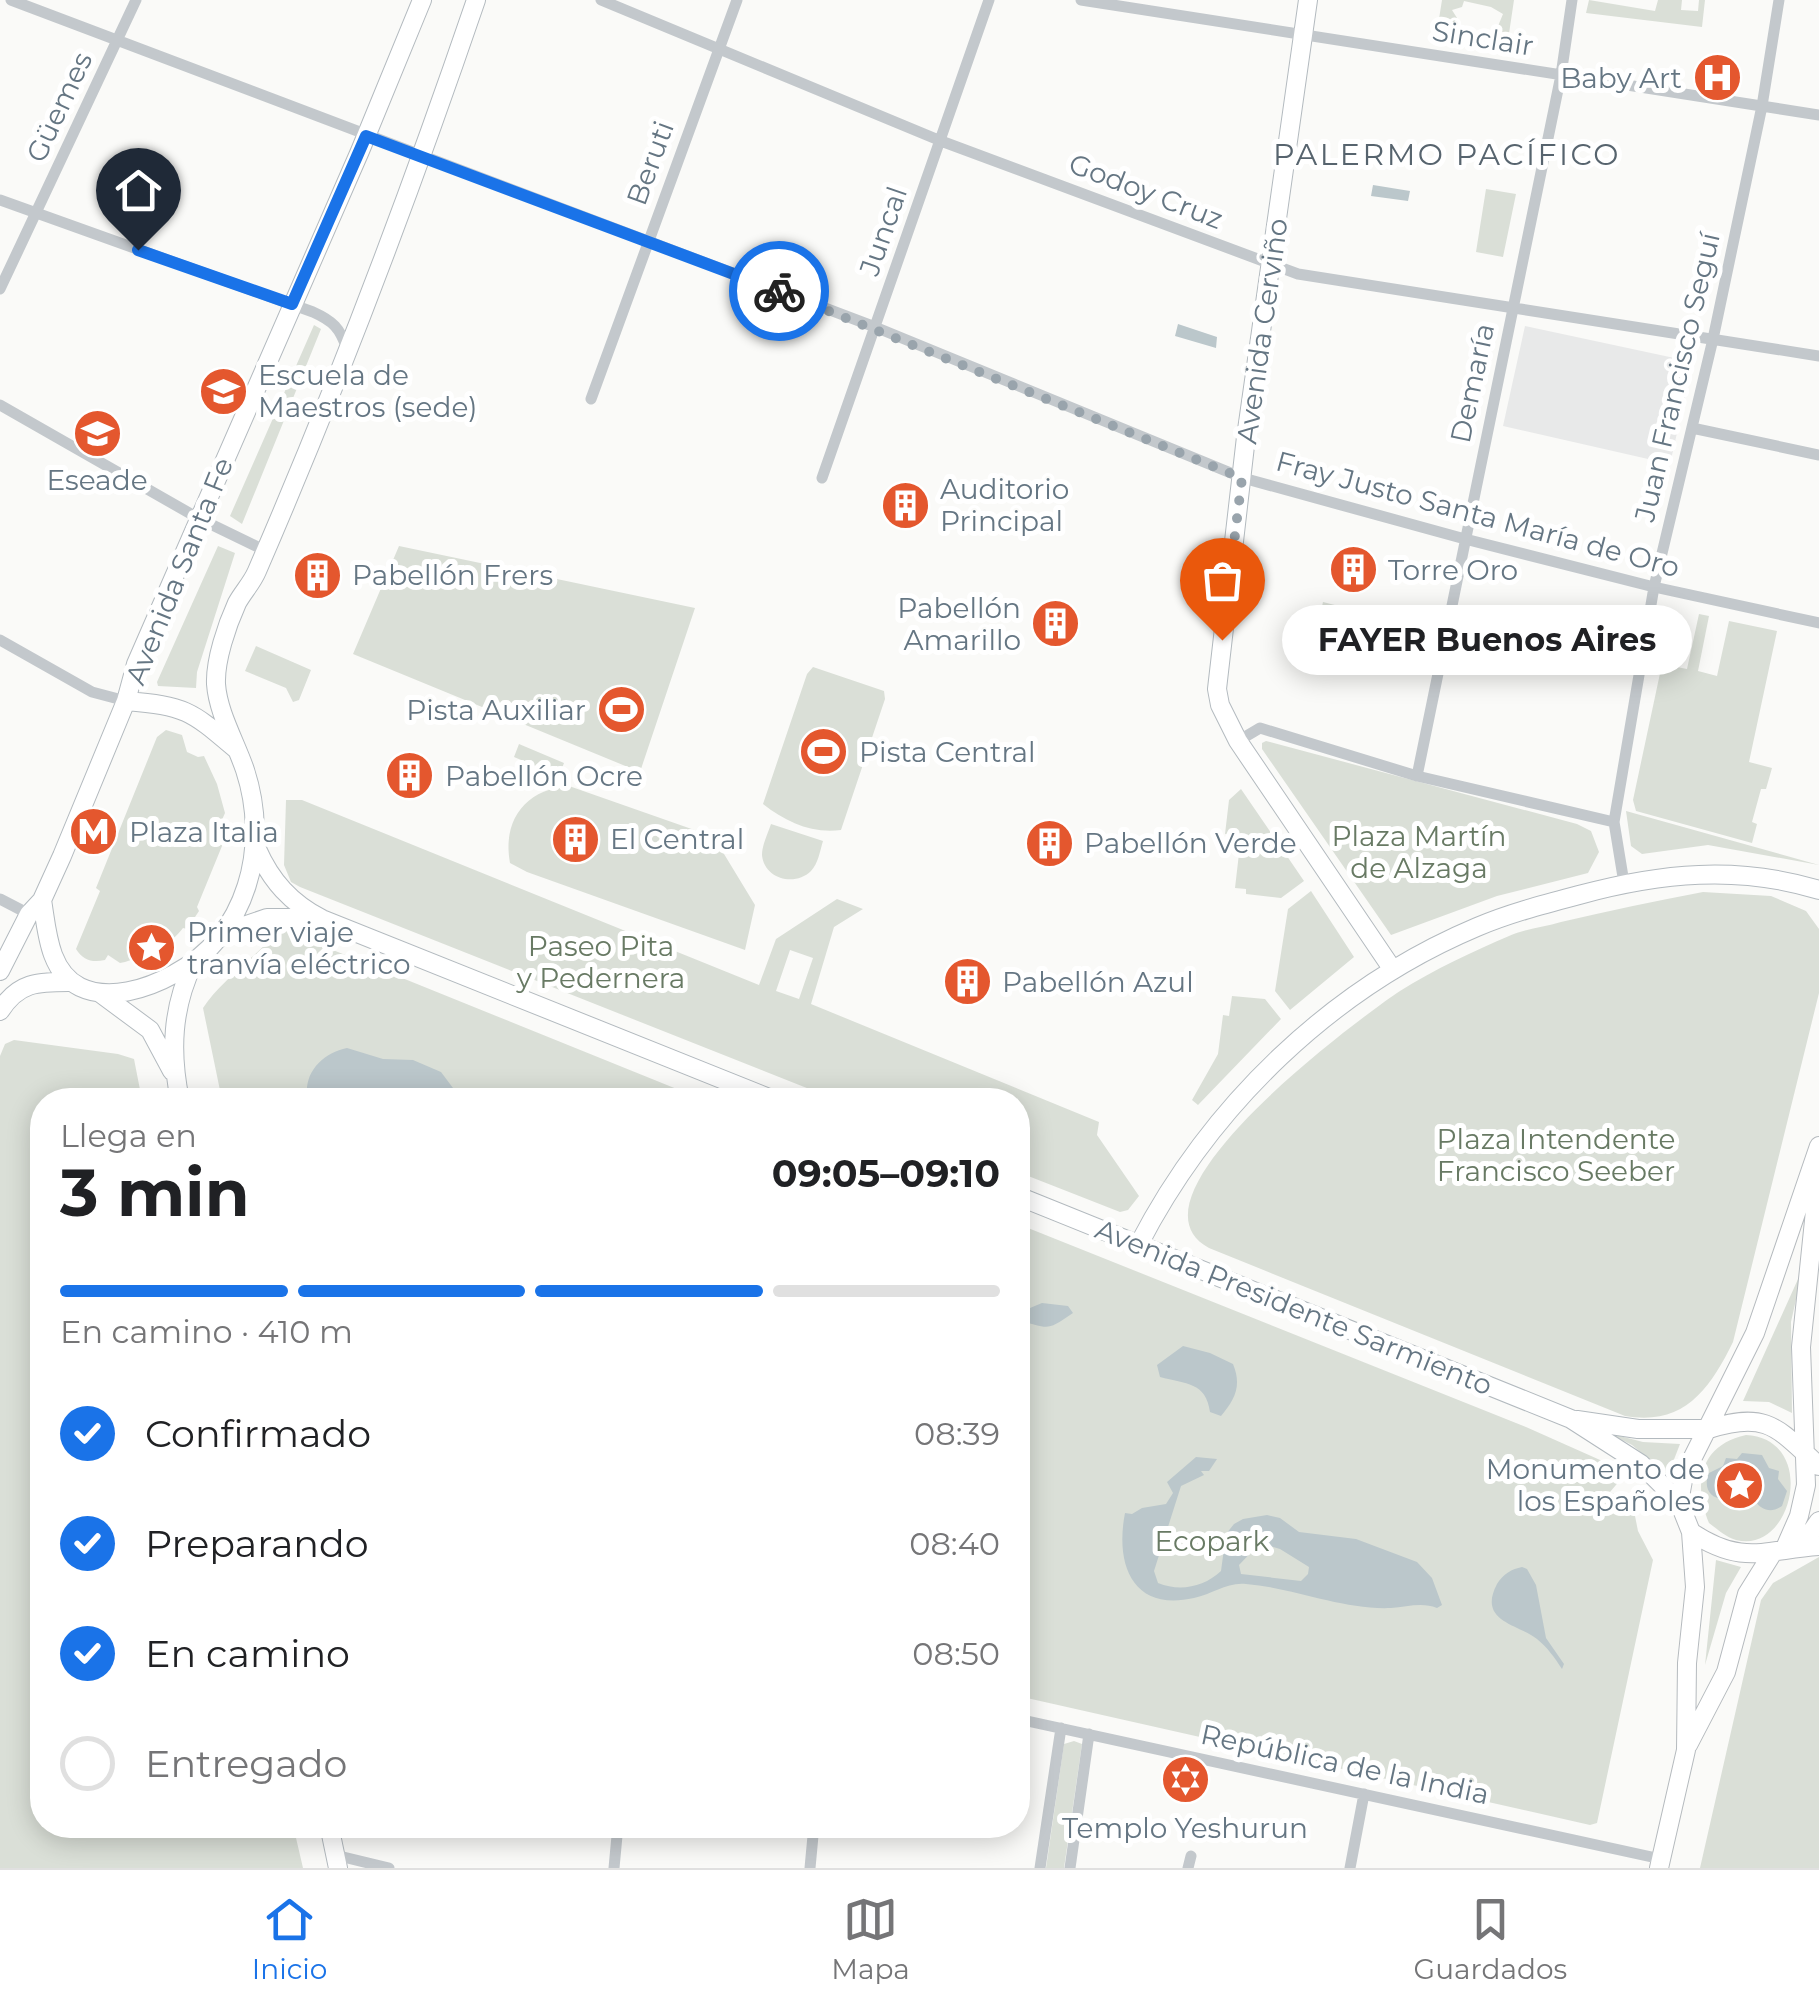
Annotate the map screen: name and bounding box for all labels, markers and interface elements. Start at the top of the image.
street label: Sinclair [1430,13,1536,63]
street label: Güemes [19,46,99,168]
hospital icon: Baby Art [1691,52,1743,104]
place label: Baby Art [1560,61,1682,95]
street label: Beruti [619,116,681,210]
district label: PALERMO PACÍFICO [1273,136,1621,173]
street label: Godoy Cruz [1064,146,1228,236]
pin [96,148,181,251]
icon: home [111,163,166,218]
street label: Juncal [852,182,914,281]
street label: Avenida Cerviño [1229,216,1295,446]
street label: Juan Francisco Seguí [1627,228,1727,526]
courier [729,241,829,341]
icon: bike [752,264,807,319]
street label: Demaría [1443,320,1501,446]
place label: Escuela de Maestros (sede) [258,358,478,424]
school or university icon: Escuela de Maestros (sede) [197,365,249,417]
school or university icon: Eseade [71,407,123,459]
street label: Fray Justo Santa María de Oro [1272,444,1684,584]
street label: Avenida Santa Fe [118,453,240,689]
place label: Eseade [46,463,148,497]
place label: Auditorio Principal [940,472,1069,538]
building icon: Auditorio Principal [879,479,931,531]
pin [1180,538,1265,641]
building icon: Torre Oro [1327,544,1379,596]
building icon: Pabellón Frers [291,549,343,601]
icon: bag [1195,553,1250,608]
place label: Torre Oro [1388,553,1518,587]
place label: Pabellón Frers [352,558,553,592]
place label: Pabellón Amarillo [897,591,1021,657]
building icon: Pabellón Amarillo [1030,598,1082,650]
callout: FAYER Buenos Aires [1282,605,1692,675]
text: FAYER Buenos Aires [1318,620,1656,659]
sports icon: Pista Auxiliar [595,684,647,736]
place label: Pista Auxiliar [406,693,586,727]
sports icon: Pista Central [798,726,850,778]
place label: Pista Central [859,735,1036,769]
building icon: Pabellón Ocre [384,750,436,802]
place label: Pabellón Ocre [445,759,643,793]
metro station icon: Plaza Italia [68,806,120,858]
building icon: El Central [549,813,601,865]
place label: Plaza Italia [129,815,279,849]
building icon: Pabellón Verde [1023,817,1075,869]
park label: Plaza Martín de Alzaga [1331,819,1507,885]
place label: El Central [610,822,744,856]
place label: Pabellón Verde [1084,826,1297,860]
place label: Primer viaje tranvía eléctrico [187,915,410,981]
place icon: Primer viaje tranvía eléctrico [126,922,178,974]
park label: Paseo Pita y Pedernera [516,929,685,995]
building icon: Pabellón Azul [941,956,993,1008]
place label: Pabellón Azul [1002,965,1194,999]
text: Llega en [60,1116,197,1155]
park label: Plaza Intendente Francisco Seeber [1437,1122,1675,1188]
text: 09:05–09:10 [772,1150,1000,1197]
text: 3 min [60,1153,250,1232]
street label: Avenida Presidente Sarmiento [1091,1212,1497,1402]
text: En camino · 410 m [60,1312,353,1351]
icon: check [60,1406,115,1461]
text: Confirmado [145,1410,371,1457]
text: 08:39 [914,1414,1000,1453]
place label: Monumento de los Españoles [1486,1452,1705,1518]
place icon: Monumento de los Españoles [1714,1459,1766,1511]
icon: check [60,1516,115,1571]
text: Preparando [145,1520,369,1567]
text: 08:40 [909,1524,1000,1563]
park label: Ecopark [1155,1524,1270,1558]
icon: check [60,1626,115,1681]
text: En camino [145,1630,350,1677]
text: 08:50 [912,1634,1000,1673]
street label: República de la India [1198,1717,1492,1811]
text: Entregado [145,1740,347,1787]
synagogue icon: Templo Yeshurun [1159,1754,1211,1806]
place label: Templo Yeshurun [1062,1811,1308,1845]
tab: Inicio [252,1892,327,1986]
tab: Mapa [831,1892,910,1986]
tab: Guardados [1414,1892,1567,1986]

